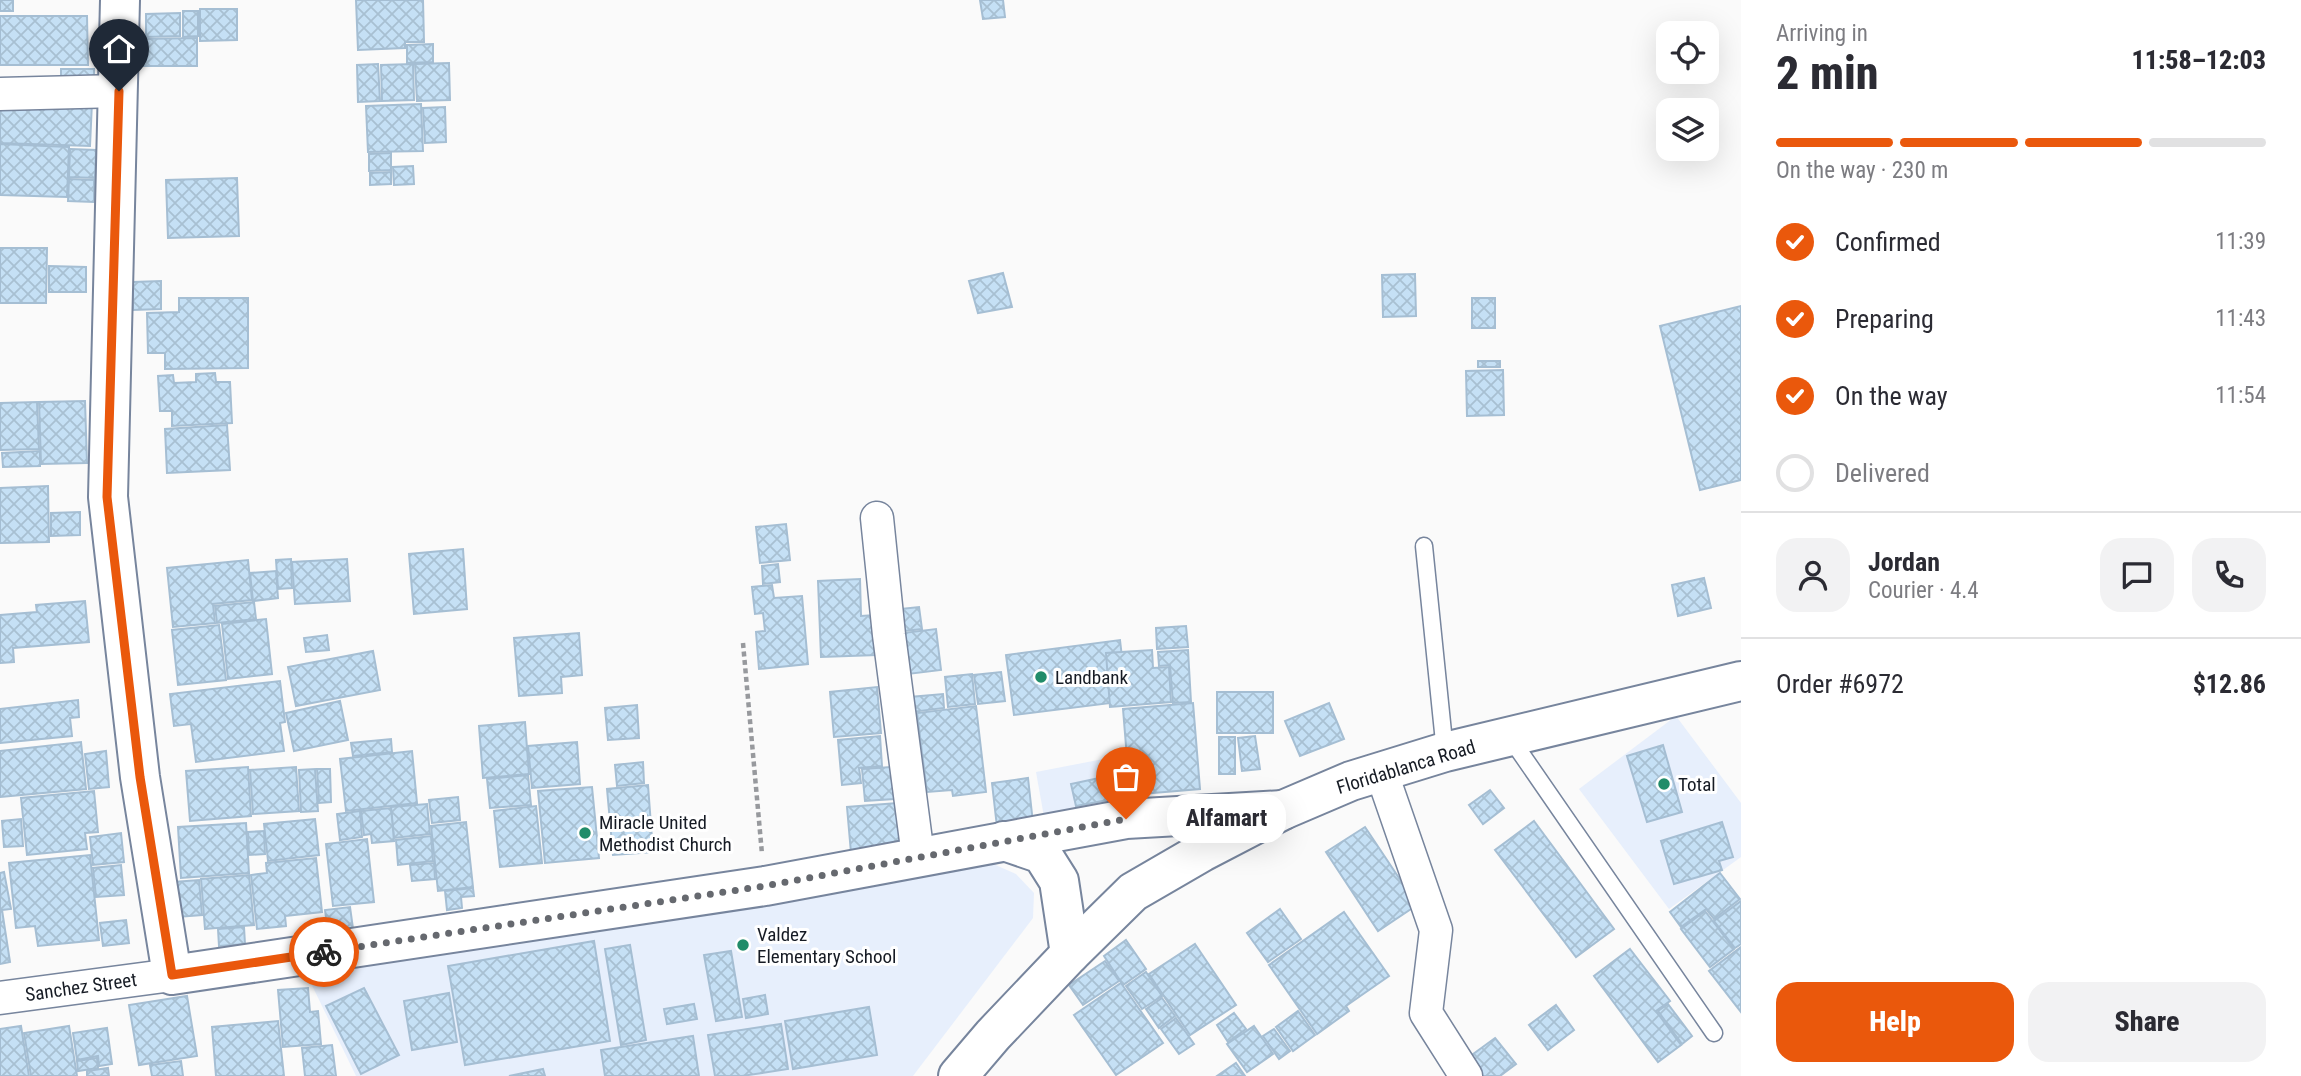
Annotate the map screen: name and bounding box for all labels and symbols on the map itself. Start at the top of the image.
pin [89,19,149,91]
place label: Landbank [1055,666,1128,689]
marker: Landbank [1033,669,1049,685]
street label: Floridablanca Road [1334,735,1478,799]
pin [1096,747,1156,819]
place label: Total [1678,773,1716,796]
marker: Total [1656,776,1672,792]
callout: Alfamart [1168,794,1287,844]
place label: Miracle United Methodist Church [599,811,732,856]
marker: Miracle United Methodist Church [577,825,593,841]
courier [289,917,359,987]
place label: Valdez Elementary School [757,923,896,968]
marker: Valdez Elementary School [735,937,751,953]
street label: Sanchez Street [24,968,138,1006]

